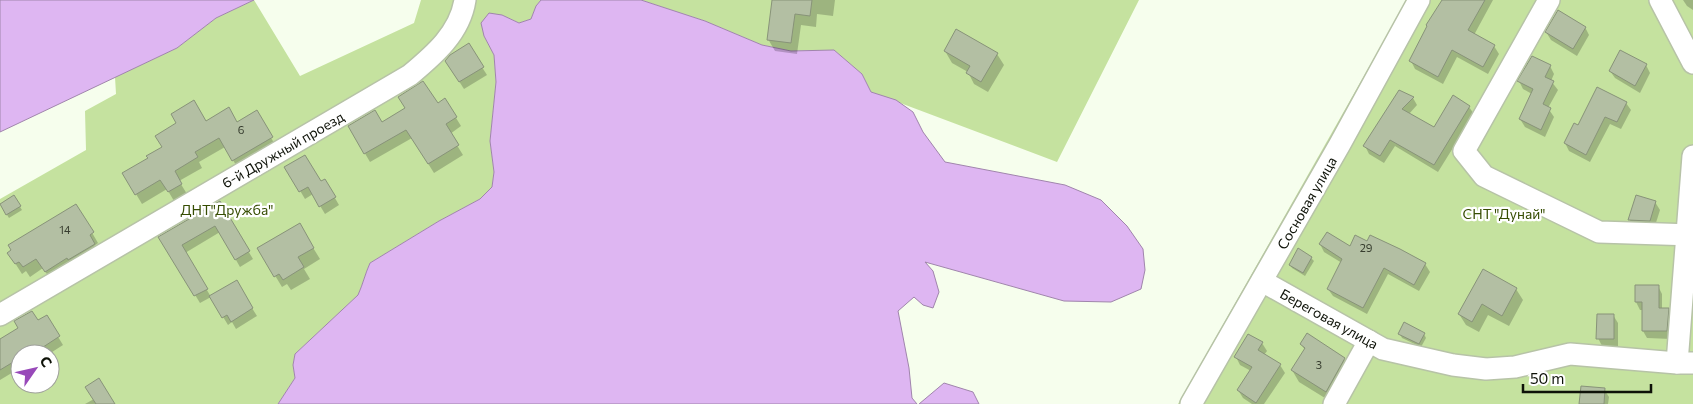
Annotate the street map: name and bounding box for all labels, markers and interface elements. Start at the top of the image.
street label: 6-й Дружный проезд [219,108,347,191]
house number: 6 [238,123,245,136]
street label: Сосновая улица [1273,153,1340,252]
park label: ДНТ"Дружба" [180,201,274,218]
park label: СНТ "Дунай" [1463,205,1545,222]
house number: 14 [59,223,71,236]
house number: 29 [1360,241,1373,254]
street label: Береговая улица [1277,285,1381,352]
north arrow [10,344,60,394]
text: С [36,353,56,370]
house number: 3 [1316,358,1322,371]
scale bar [1523,362,1650,394]
text: 50 m [1530,369,1564,387]

